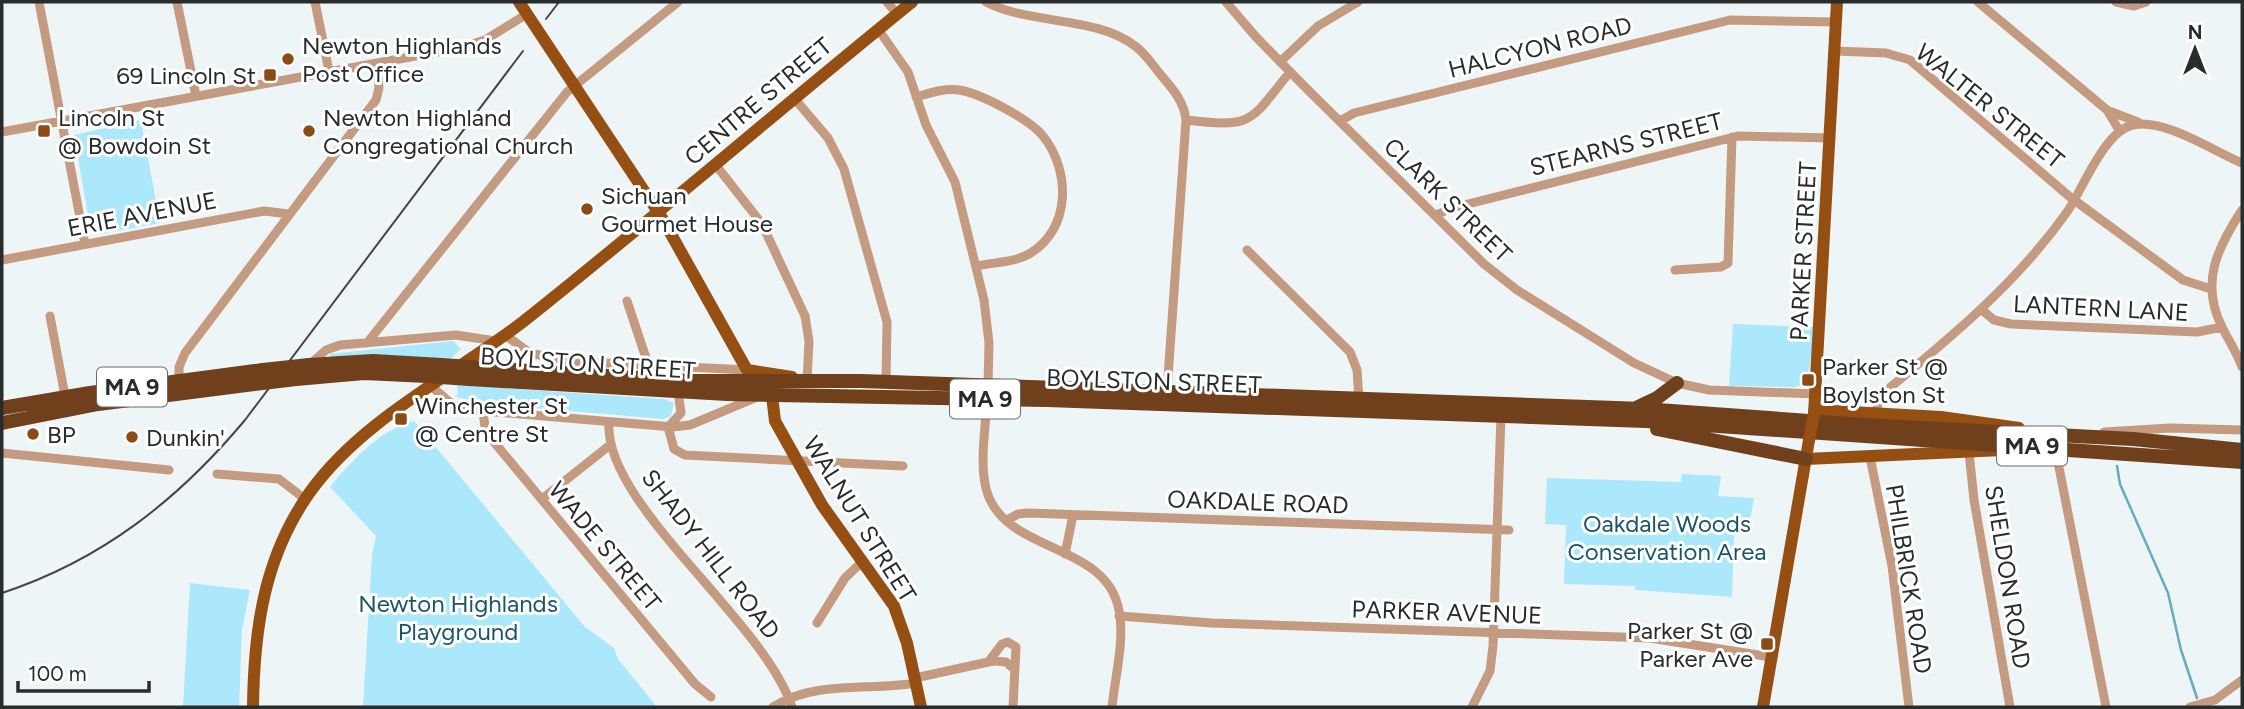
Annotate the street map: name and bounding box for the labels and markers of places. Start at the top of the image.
place label: Newton Highlands Post Office [302,31,502,88]
marker: Newton Highlands Post Office [280,51,296,67]
place label: 69 Lincoln St [116,61,256,90]
marker: 69 Lincoln St [262,67,278,83]
place label: Lincoln St @ Bowdoin St [58,103,211,160]
place label: Newton Highland Congregational Church [323,103,573,160]
marker: Lincoln St @ Bowdoin St [36,123,52,139]
marker: Newton Highland Congregational Church [301,123,317,139]
place label: Sichuan Gourmet House [601,181,773,238]
marker: Sichuan Gourmet House [579,201,595,217]
place label: Parker St @ Boylston St [1822,352,1948,409]
marker: Parker St @ Boylston St [1800,372,1816,388]
place label: Winchester St @ Centre St [415,391,568,448]
marker: Winchester St @ Centre St [393,411,409,427]
place label: BP [47,420,76,449]
place label: Dunkin' [146,423,225,452]
marker: BP [25,426,41,442]
marker: Dunkin' [124,429,140,445]
place label: Parker St @ Parker Ave [1627,616,1753,673]
marker: Parker St @ Parker Ave [1759,636,1775,652]

